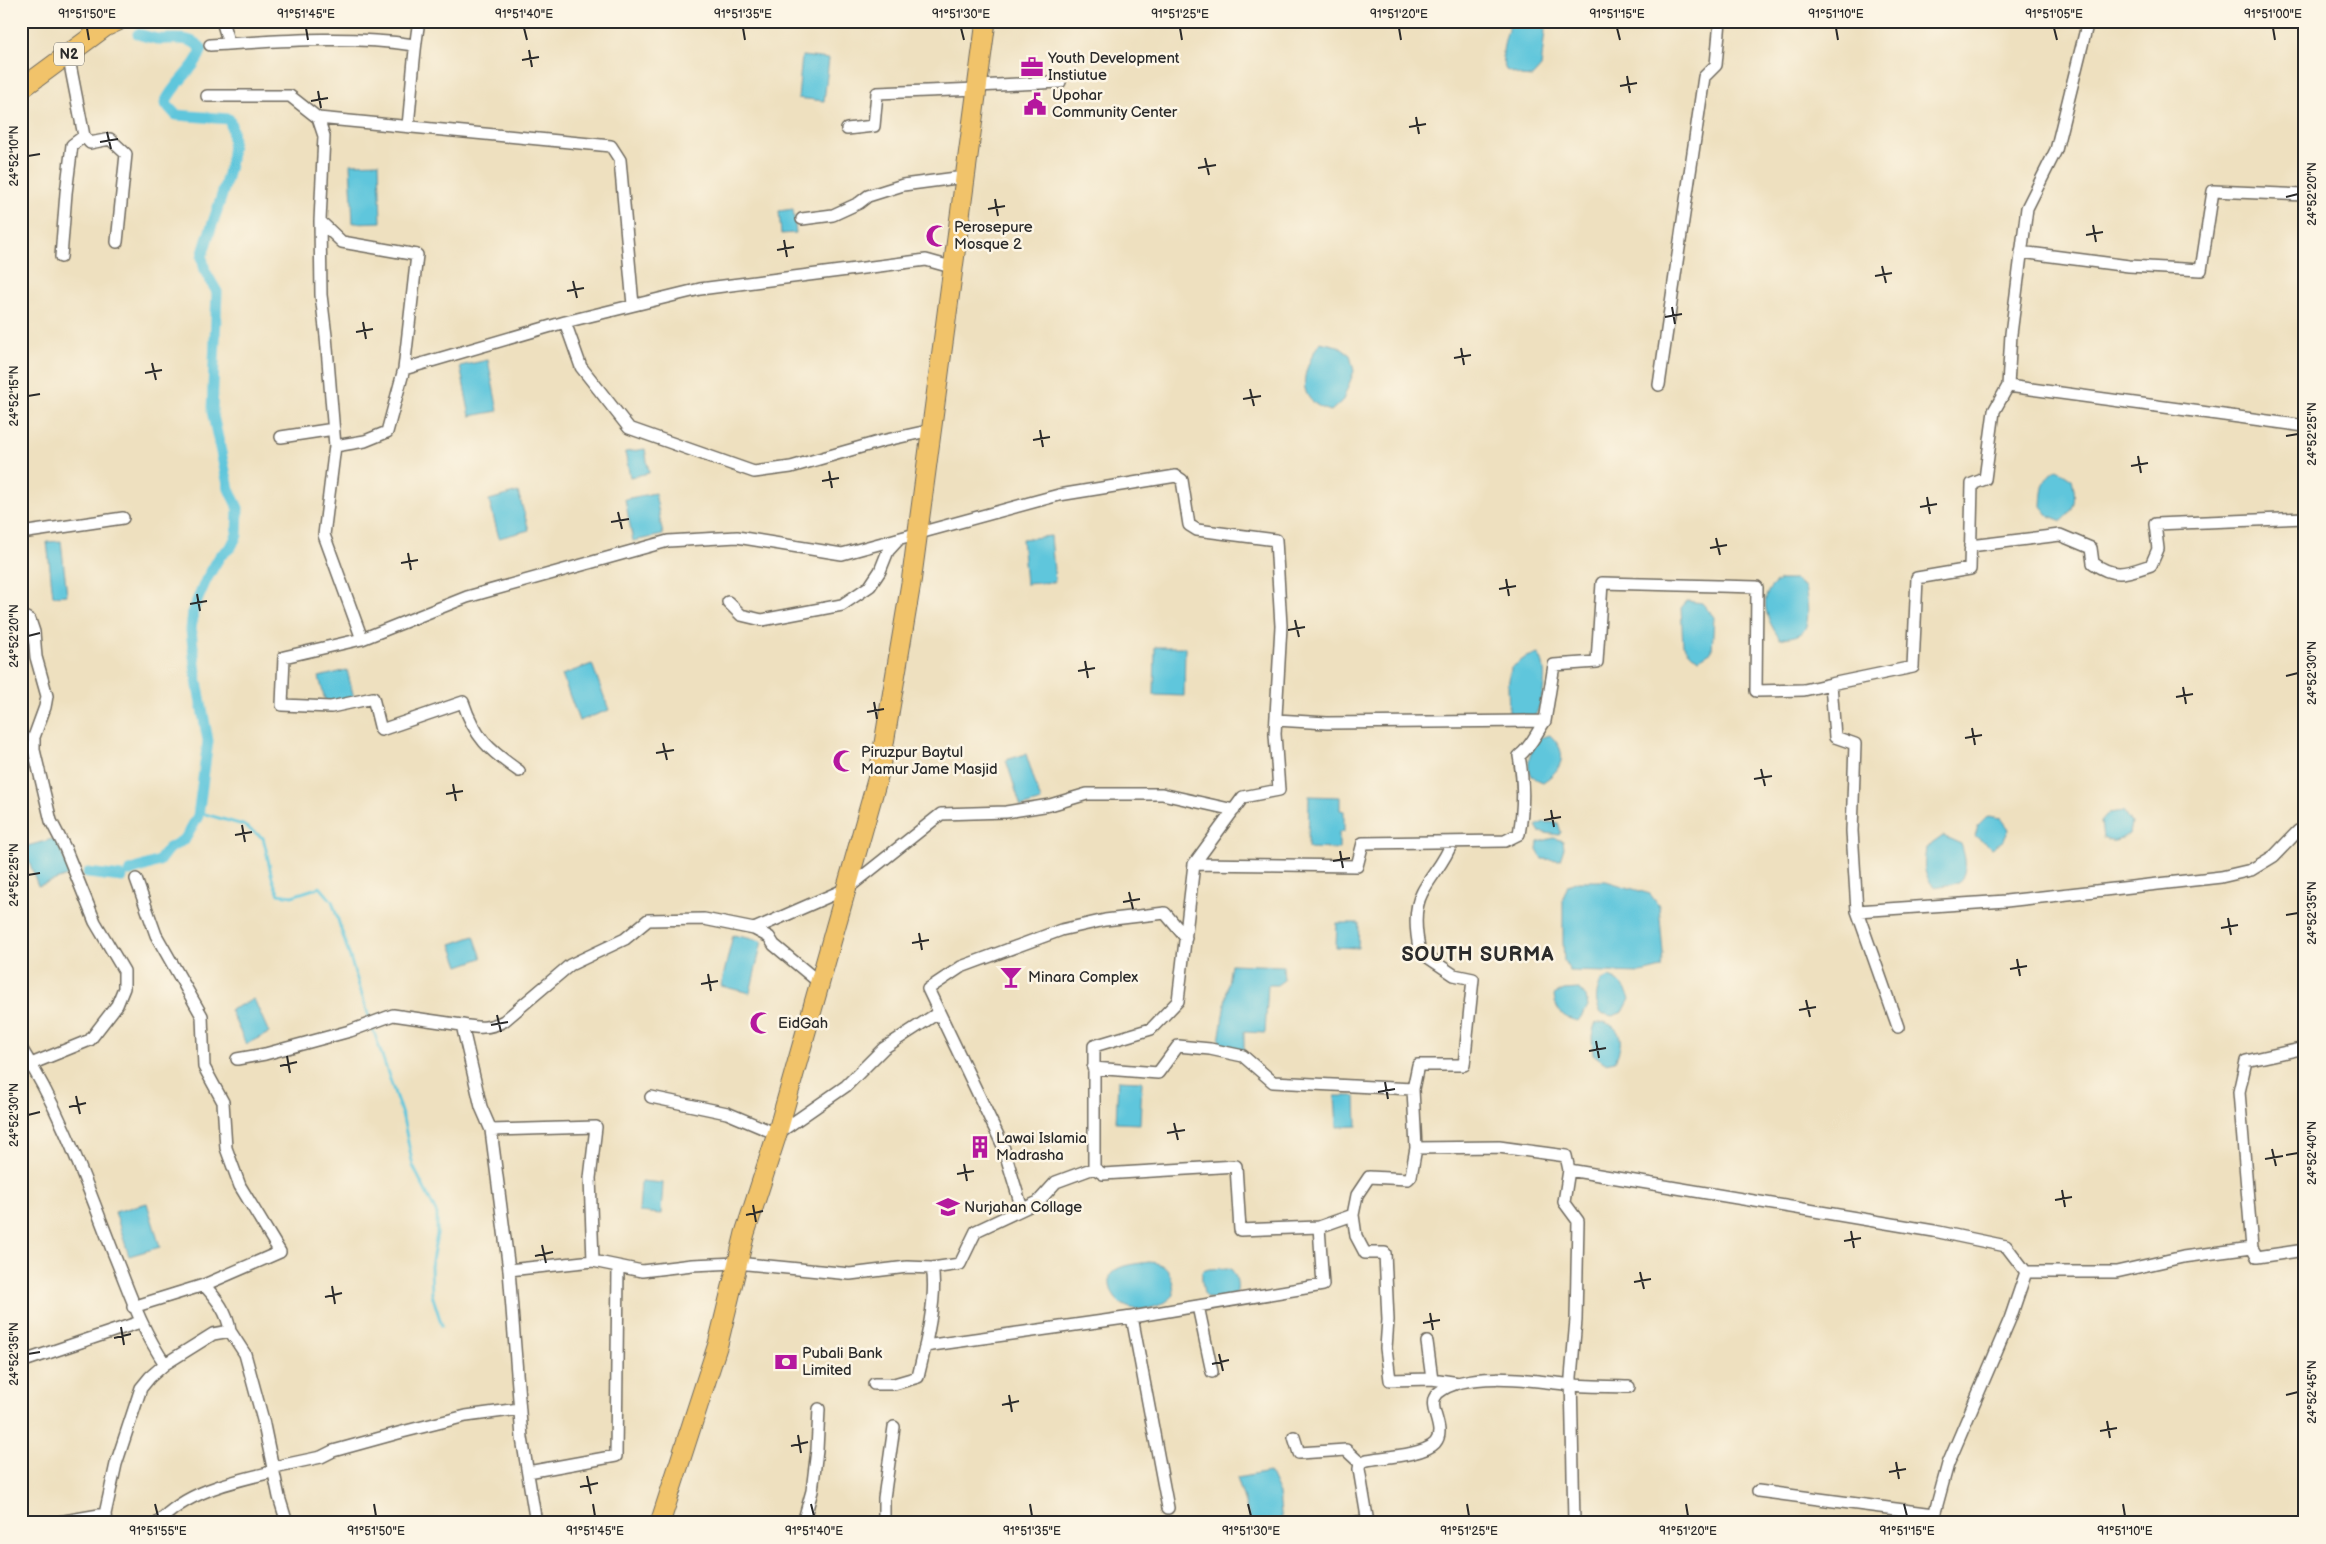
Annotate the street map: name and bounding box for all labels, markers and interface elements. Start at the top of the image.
text: 91°51'50"E [58,7,116,22]
text: 91°51'45"E [277,7,335,22]
text: 91°51'40"E [495,7,553,22]
text: 91°51'35"E [714,7,772,22]
text: 91°51'30"E [932,7,990,22]
text: 91°51'25"E [1151,7,1209,22]
text: 91°51'20"E [1370,7,1428,22]
text: 91°51'15"E [1589,7,1645,22]
text: 91°51'10"E [1808,7,1864,22]
text: 91°51'05"E [2025,7,2083,22]
text: 91°51'00"E [2244,7,2302,22]
road number: N2 [54,42,84,66]
place label: Youth Development Instiutue [1047,49,1180,85]
office icon: Youth Development Instiutue [1019,54,1045,80]
place label: Upohar Community Center [1052,86,1178,122]
public building icon: Upohar Community Center [1022,91,1048,117]
text: 24°52'10"N [7,125,22,187]
text: 24°52'20"N [2305,162,2320,226]
place label: Perosepure Mosque 2 [954,218,1033,254]
mosque icon: Perosepure Mosque 2 [924,223,950,249]
text: 24°52'15"N [7,366,22,426]
text: 24°52'25"N [2305,402,2320,466]
text: 24°52'20"N [7,604,22,668]
text: 24°52'30"N [2305,641,2320,705]
place label: Piruzpur Baytul Mamur Jame Masjid [861,743,998,779]
mosque icon: Piruzpur Baytul Mamur Jame Masjid [831,748,857,774]
text: 24°52'25"N [7,843,22,907]
text: 24°52'35"N [2305,881,2320,945]
district label: SOUTH SURMA [1401,943,1555,967]
bar icon: Minara Complex [998,964,1024,990]
place label: Minara Complex [1028,968,1138,987]
mosque icon: EidGah [748,1010,774,1036]
place label: EidGah [778,1014,828,1033]
text: 24°52'30"N [7,1083,22,1147]
text: 24°52'40"N [2305,1121,2320,1185]
place label: Lawai Islamia Madrasha [996,1129,1087,1165]
building icon: Lawai Islamia Madrasha [967,1134,993,1160]
school or university icon: Nurjahan Collage [935,1194,961,1220]
place label: Nurjahan Collage [964,1198,1082,1217]
text: 24°52'35"N [7,1322,22,1386]
place label: Pubali Bank Limited [802,1344,883,1380]
bank icon: Pubali Bank Limited [773,1349,799,1375]
text: 24°52'45"N [2305,1360,2320,1424]
text: 91°51'55"E [129,1524,187,1539]
text: 91°51'50"E [347,1524,405,1539]
text: 91°51'45"E [566,1524,624,1539]
text: 91°51'40"E [785,1524,843,1539]
text: 91°51'35"E [1003,1524,1061,1539]
text: 91°51'30"E [1222,1524,1280,1539]
text: 91°51'25"E [1440,1524,1498,1539]
text: 91°51'20"E [1659,1524,1717,1539]
text: 91°51'15"E [1879,1524,1935,1539]
text: 91°51'10"E [2097,1524,2153,1539]

